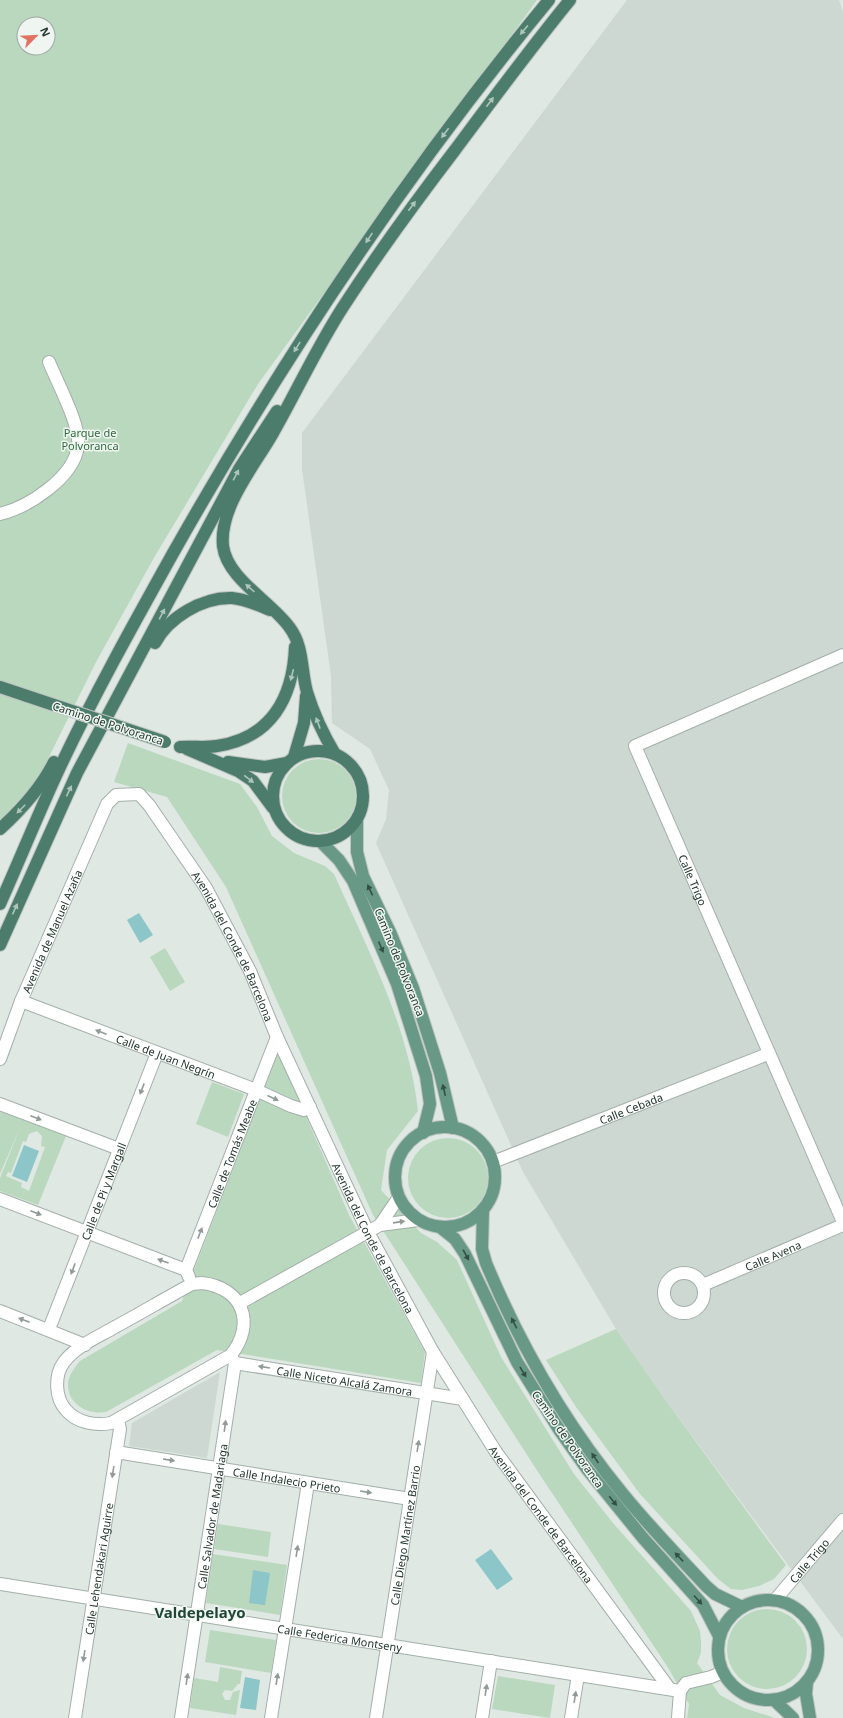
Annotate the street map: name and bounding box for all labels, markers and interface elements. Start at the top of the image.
north arrow [16,16,56,56]
text: N [37,25,54,39]
one-way arrow [520,25,529,35]
one-way arrow [486,97,494,108]
one-way arrow [441,128,449,139]
one-way arrow [408,201,416,212]
one-way arrow [365,233,373,244]
one-way arrow [293,342,301,352]
park label: Parque de Polvoranca [61,425,119,453]
one-way arrow [233,469,240,481]
one-way arrow [245,584,254,593]
one-way arrow [159,608,165,620]
one-way arrow [289,669,295,681]
street label: Camino de Polvoranca [51,698,165,748]
one-way arrow [315,717,321,729]
one-way arrow [244,775,254,783]
one-way arrow [66,786,72,797]
one-way arrow [16,804,26,814]
street label: Calle Trigo [676,852,711,908]
street label: Avenida de Manuel Azaña [18,867,85,995]
street label: Avenida del Conde de Barcelona [189,868,277,1023]
one-way arrow [367,884,373,895]
one-way arrow [12,904,18,915]
street label: Camino de Polvoranca [371,906,429,1018]
one-way arrow [378,941,384,952]
one-way arrow [95,1028,107,1034]
street label: Calle de Juan Negrín [114,1030,218,1082]
one-way arrow [139,1084,145,1096]
one-way arrow [441,1084,447,1096]
street label: Calle Cebada [597,1089,665,1127]
one-way arrow [268,1095,279,1101]
street label: Calle de Tomás Meabe [203,1097,260,1210]
one-way arrow [31,1115,43,1121]
street label: Calle de Pi y Margall [77,1140,129,1242]
street label: Avenida del Conde de Barcelona [329,1160,418,1316]
one-way arrow [31,1210,43,1216]
one-way arrow [393,1219,406,1225]
one-way arrow [197,1227,203,1239]
street label: Calle Avena [742,1236,803,1274]
one-way arrow [462,1250,469,1261]
one-way arrow [157,1258,169,1264]
one-way arrow [69,1263,75,1275]
one-way arrow [18,1316,30,1322]
one-way arrow [510,1317,517,1329]
street label: Calle Niceto Alcalá Zamora [276,1362,414,1398]
one-way arrow [257,1364,270,1370]
one-way arrow [519,1367,527,1377]
street label: Camino de Polvoranca [529,1387,607,1491]
one-way arrow [222,1420,228,1432]
one-way arrow [415,1440,421,1453]
street label: Calle Salvador de Madariaga [193,1443,230,1590]
street label: Avenida del Conde de Barcelona [486,1443,597,1586]
one-way arrow [591,1453,599,1463]
one-way arrow [162,1458,175,1464]
street label: Calle Indalecio Prieto [232,1463,342,1495]
street label: Calle Diego Martínez Barrio [386,1464,423,1606]
one-way arrow [110,1466,116,1478]
one-way arrow [360,1489,372,1495]
one-way arrow [609,1496,618,1507]
street label: Calle Lehendakari Aguirre [81,1502,116,1636]
street label: Calle Trigo [785,1535,832,1586]
one-way arrow [294,1545,300,1557]
one-way arrow [675,1552,684,1562]
one-way arrow [693,1595,703,1605]
district label: Valdepelayo [154,1602,246,1622]
street label: Calle Federica Montseny [276,1620,404,1655]
one-way arrow [81,1650,87,1662]
one-way arrow [184,1673,190,1686]
one-way arrow [274,1673,280,1686]
one-way arrow [483,1684,489,1696]
one-way arrow [572,1690,578,1703]

